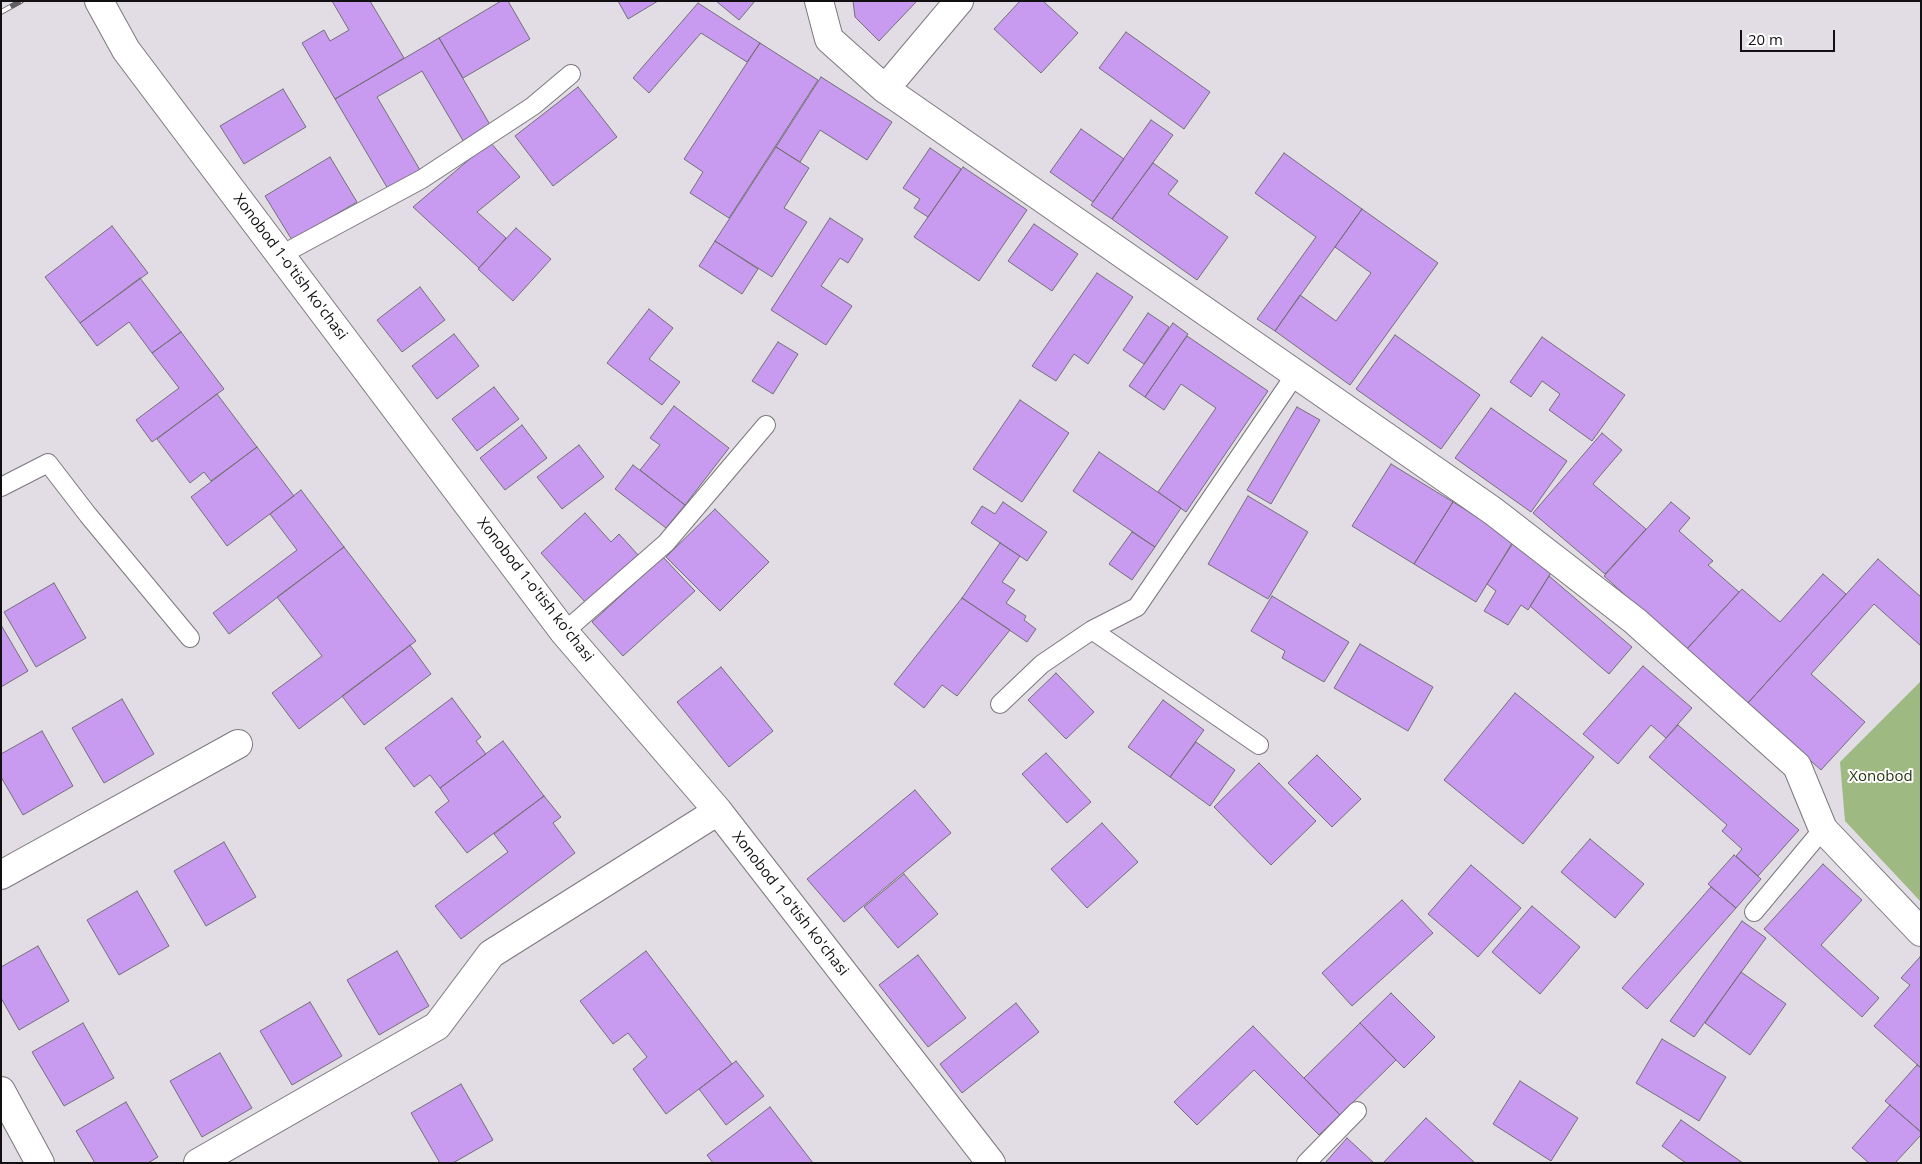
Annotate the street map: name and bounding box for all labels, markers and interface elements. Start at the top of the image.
scale bar [1742,20,1837,52]
text: 20 m [1748,29,1783,49]
street label: Xonobod 1-o'tish ko'chasi [229,190,351,344]
street label: Xonobod 1-o'tish ko'chasi [473,514,597,666]
park label: Xonobod [1849,768,1913,786]
street label: Xonobod 1-o'tish ko'chasi [728,828,852,980]

